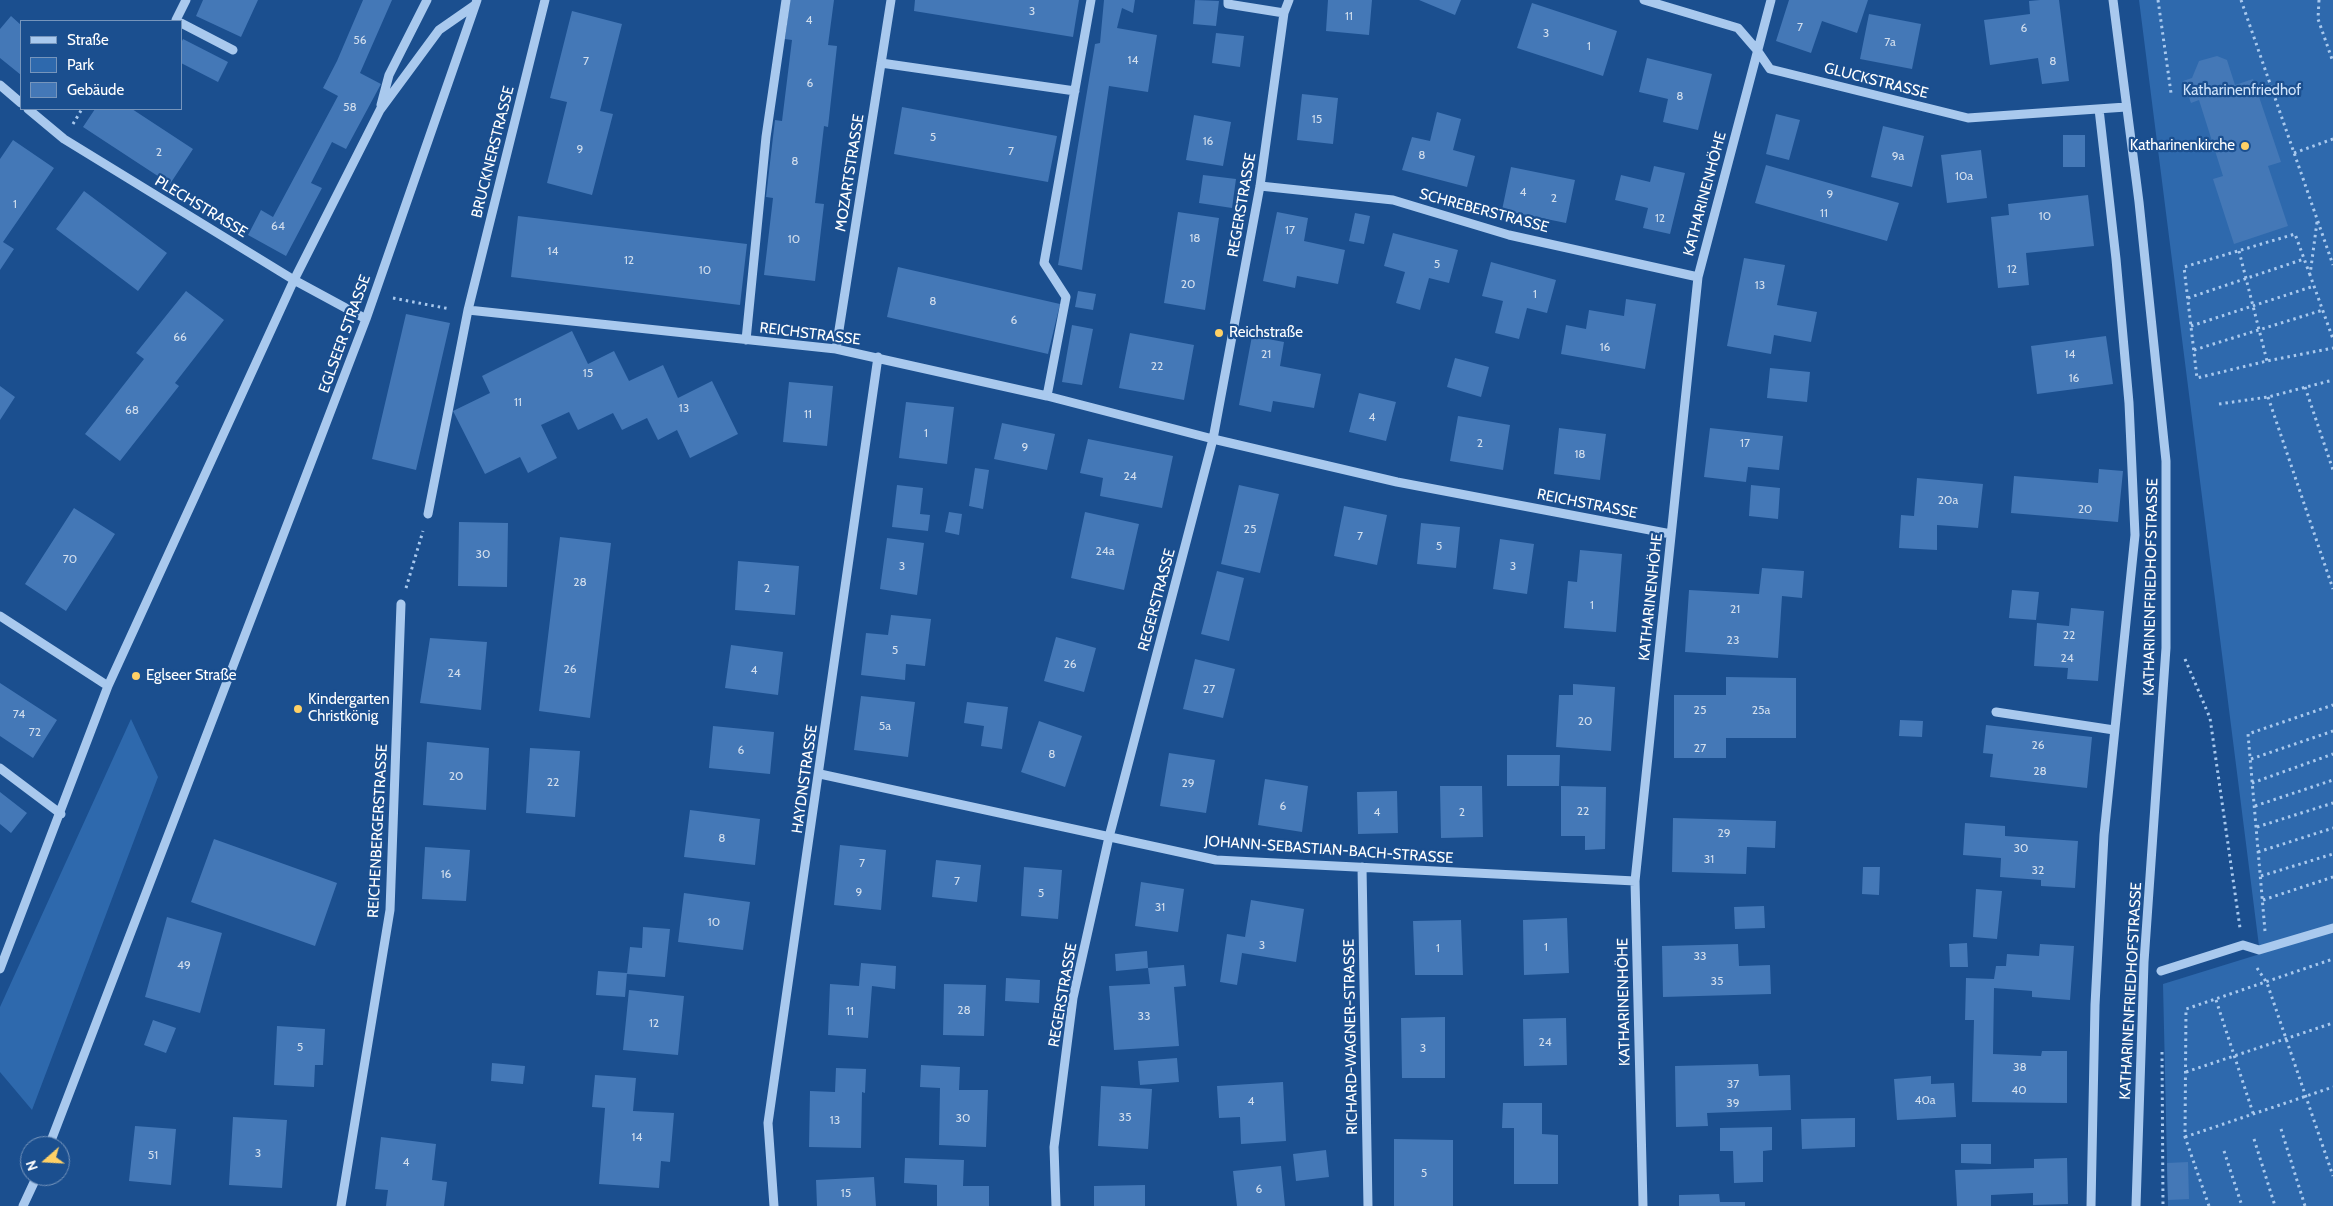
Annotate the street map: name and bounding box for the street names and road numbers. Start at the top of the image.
street label: GLUCKSTRASSE [1822,59,1930,103]
street label: BRUCKNERSTRASSE [468,84,518,220]
street label: MOZARTSTRASSE [832,113,868,233]
street label: KATHARINENHÖHE [1680,130,1730,258]
street label: REGERSTRASSE [1224,151,1260,259]
street label: PLECHSTRASSE [151,172,251,242]
street label: SCHREBERSTRASSE [1417,185,1551,237]
street label: EGLSEER STRASSE [315,272,375,396]
street label: REICHSTRASSE [758,319,862,349]
street label: KATHARINENFRIEDHOFSTRASSE [2140,478,2162,696]
street label: REICHSTRASSE [1535,485,1639,523]
street label: KATHARINENHÖHE [1635,532,1667,662]
street label: REGERSTRASSE [1135,547,1179,653]
street label: HAYDNSTRASSE [788,723,822,835]
street label: REICHENBERGERSTRASSE [364,743,392,919]
street label: JOHANN-SEBASTIAN-BACH-STRASSE [1204,832,1454,868]
street label: KATHARINENFRIEDHOFSTRASSE [2116,882,2146,1100]
street label: KATHARINENHÖHE [1614,938,1634,1066]
street label: RICHARD-WAGNER-STRASSE [1340,939,1362,1135]
street label: REGERSTRASSE [1045,941,1081,1049]

